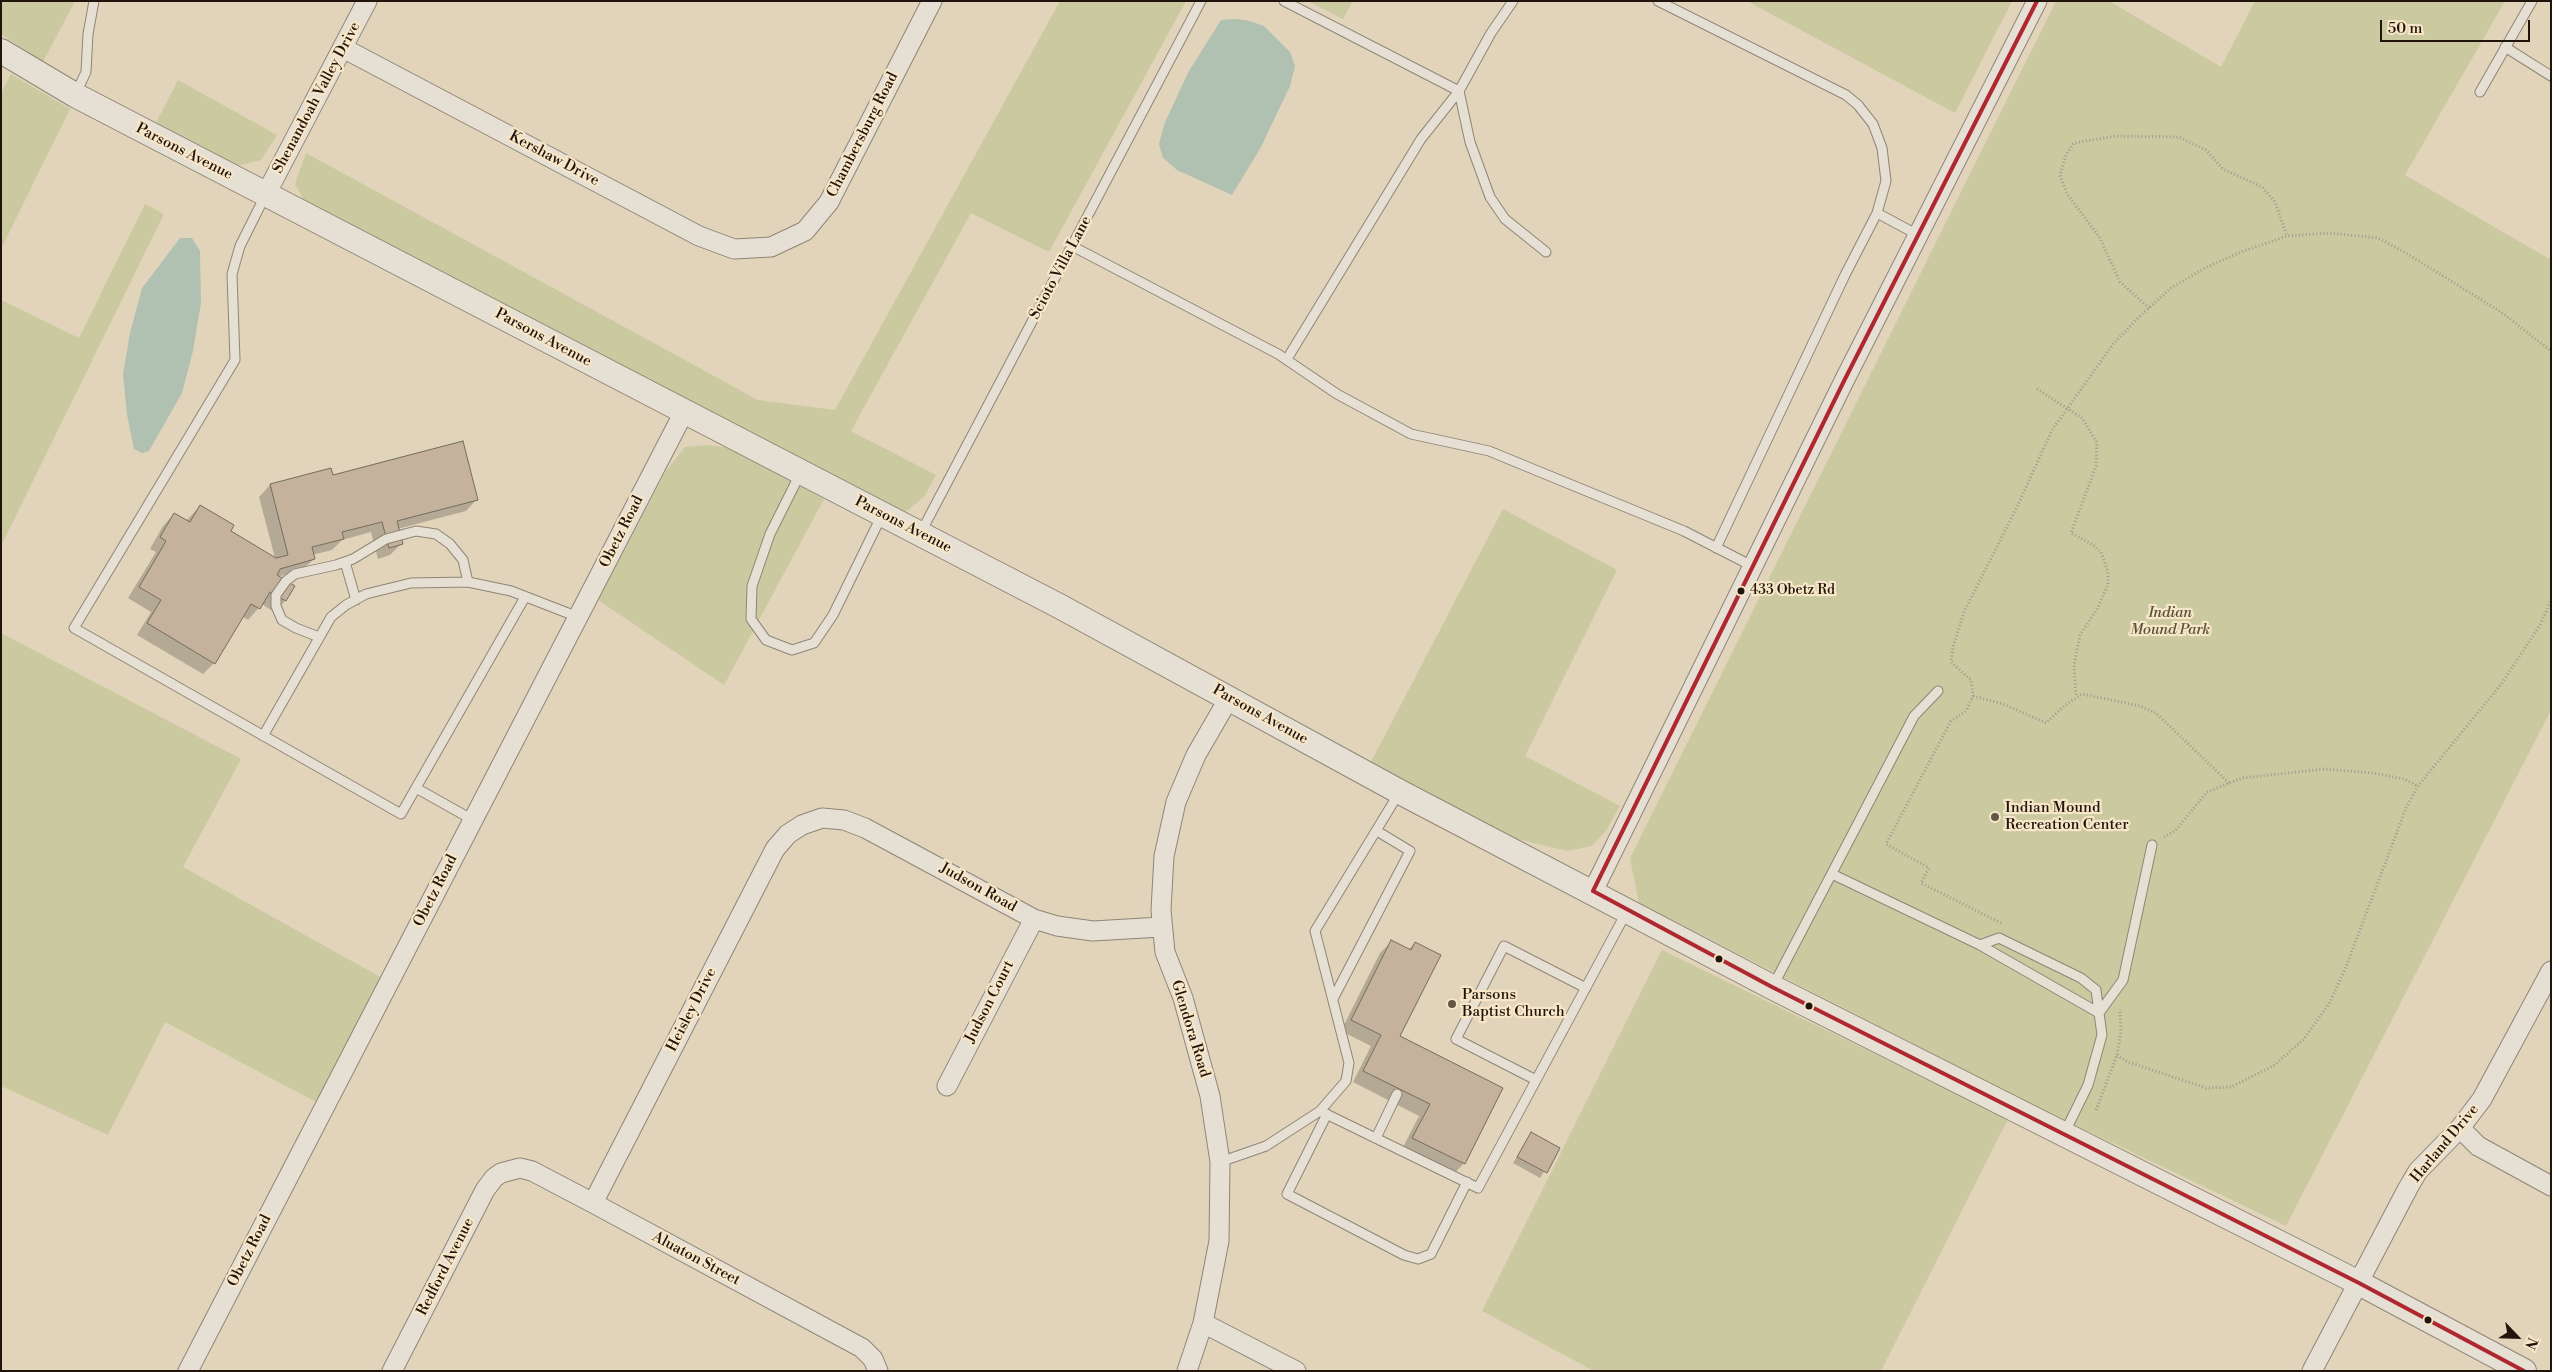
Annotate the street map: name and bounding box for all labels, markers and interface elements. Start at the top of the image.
scale bar [2382,10,2532,42]
street label: Shenandoah Valley Drive [269,19,365,177]
text: 50 m [2388,19,2422,38]
street label: Chambersburg Road [824,69,902,201]
street label: Parsons Avenue [132,120,236,184]
street label: Kershaw Drive [506,128,602,190]
street label: Scioto Villa Lane [1026,213,1096,323]
street label: Parsons Avenue [492,305,594,371]
street label: Obetz Road [596,493,648,571]
street label: Parsons Avenue [851,493,955,557]
place label: 433 Obetz Rd [1750,583,1835,599]
marker: 433 Obetz Rd [1736,586,1746,596]
park label: Indian Mound Park [2130,604,2210,639]
street label: Parsons Avenue [1209,681,1311,749]
place label: Indian Mound Recreation Center [2005,799,2129,834]
marker: Indian Mound Recreation Center [1989,811,2001,823]
street label: Obetz Road [410,852,462,930]
street label: Judson Road [936,859,1020,917]
unlabelled marker [1714,954,1724,964]
street label: Judson Court [962,958,1018,1046]
street label: Heisley Drive [663,965,721,1055]
street label: Glendora Road [1167,978,1213,1080]
place label: Parsons Baptist Church [1462,986,1565,1021]
marker: Parsons Baptist Church [1446,998,1458,1010]
unlabelled marker [1804,1001,1814,1011]
street label: Harland Drive [2407,1101,2483,1187]
street label: Obetz Road [224,1212,276,1290]
street label: Redford Avenue [414,1215,478,1319]
street label: Aluaton Street [649,1228,743,1290]
north arrow [2492,1312,2542,1362]
unlabelled marker [2423,1315,2433,1325]
text: N [2520,1334,2541,1352]

